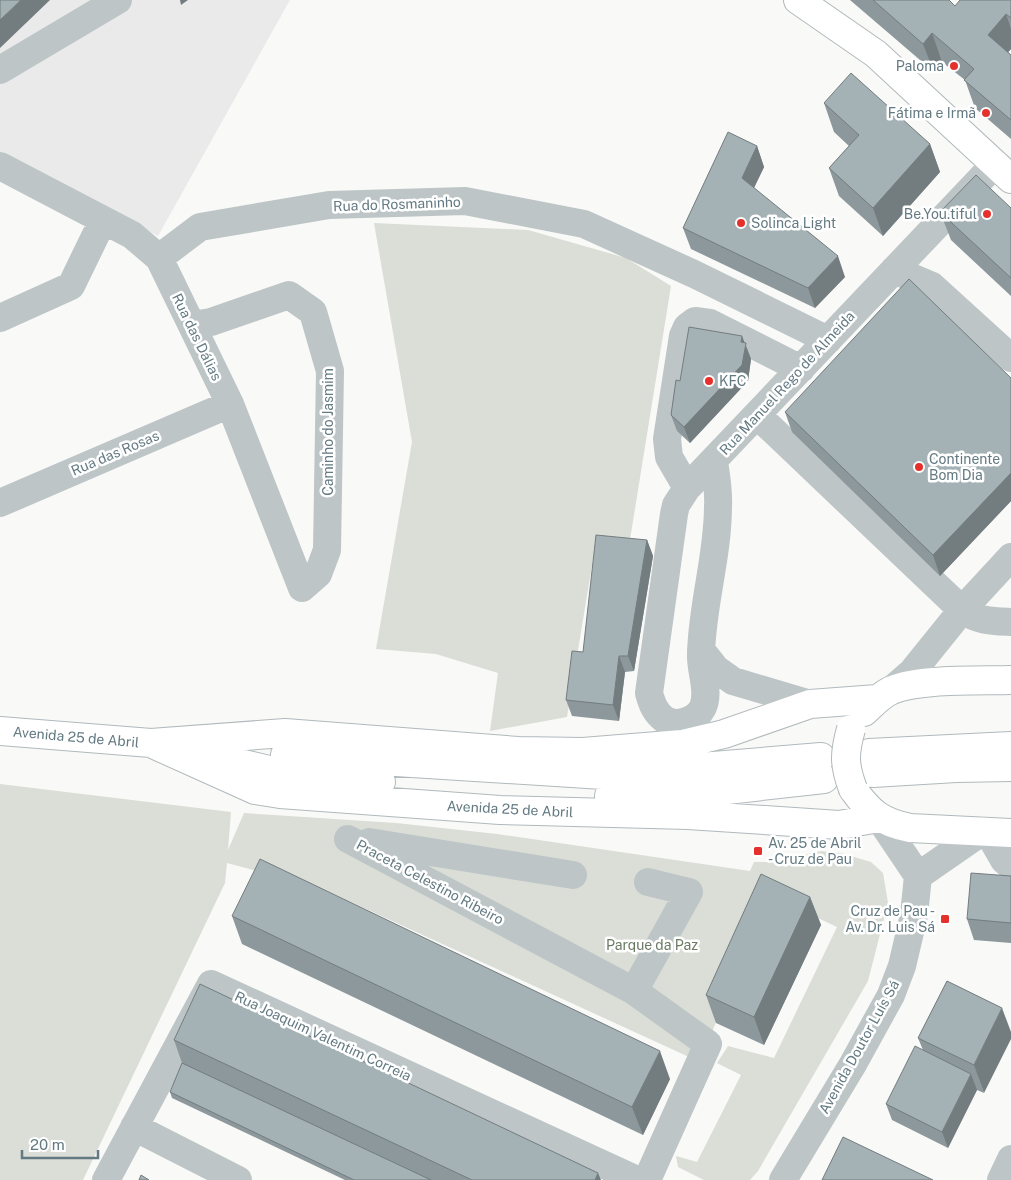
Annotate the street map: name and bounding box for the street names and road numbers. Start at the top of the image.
street label: Rua do Rosmaninho [333,194,461,214]
street label: Rua das Dálias [169,291,225,383]
street label: Rua Manuel Rego de Almeida [716,308,858,458]
street label: Caminho do Jasmim [320,368,336,496]
street label: Rua das Rosas [69,427,161,479]
street label: Avenida 25 de Abril [12,724,140,750]
street label: Avenida 25 de Abril [446,798,574,820]
street label: Praceta Celestino Ribeiro [354,836,506,928]
street label: Avenida Doutor Luís Sá [816,978,902,1116]
street label: Rua Joaquim Valentim Correia [232,988,414,1084]

